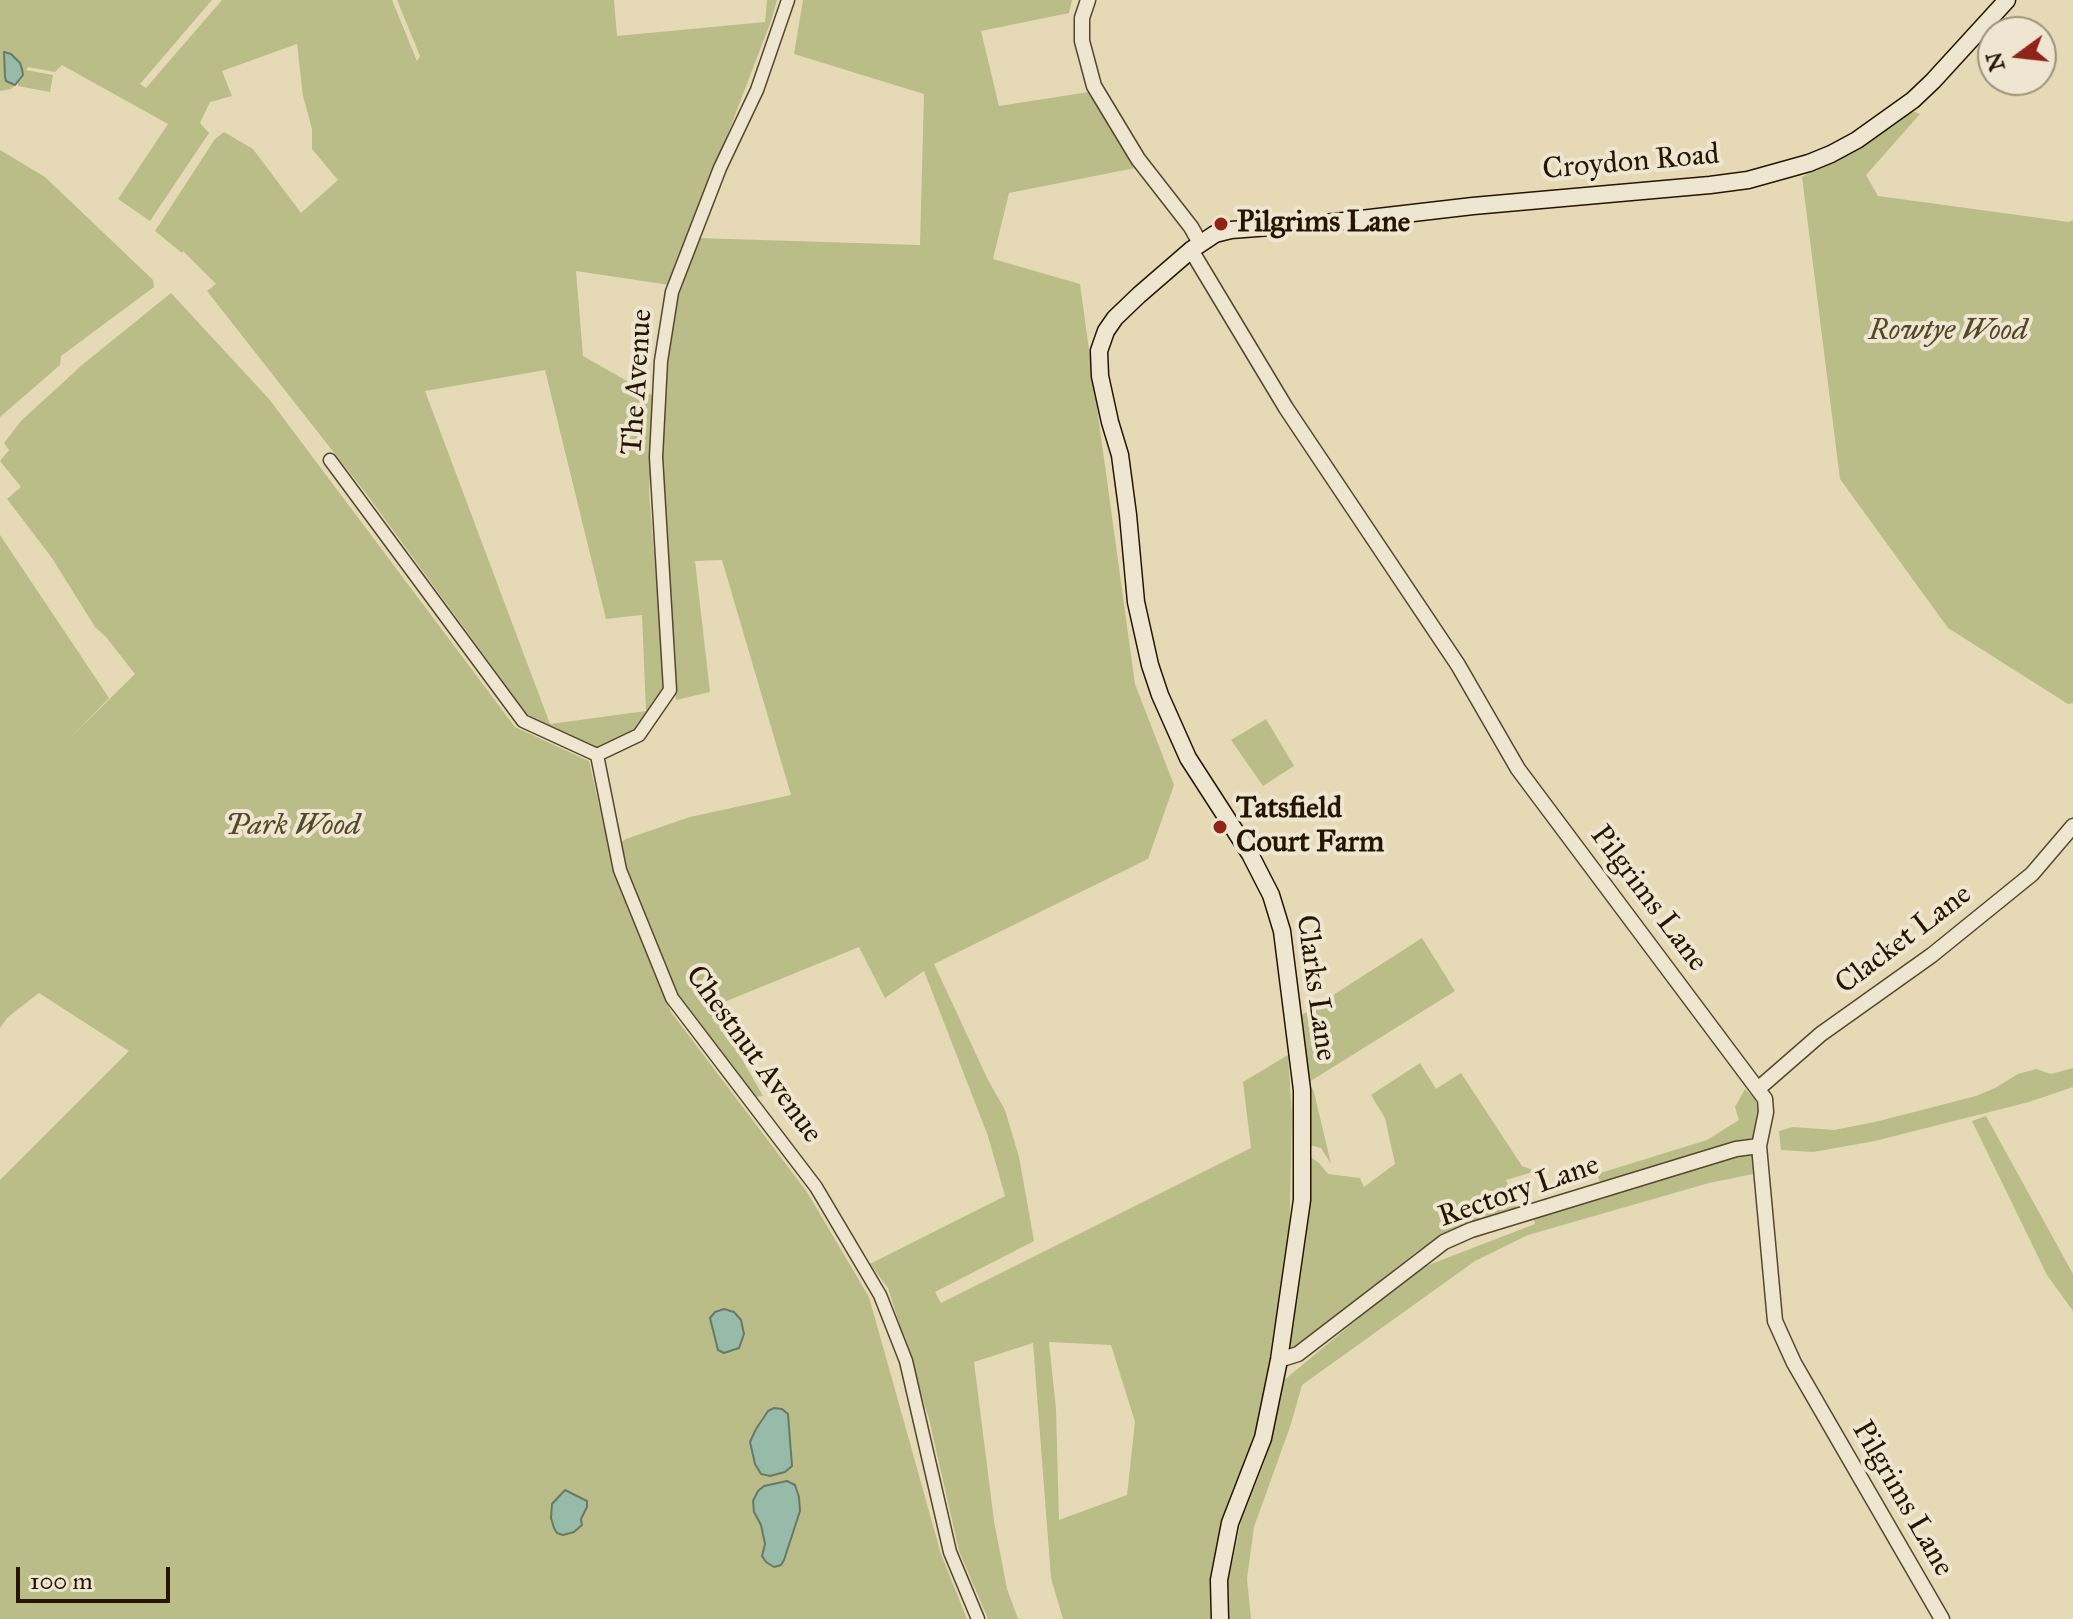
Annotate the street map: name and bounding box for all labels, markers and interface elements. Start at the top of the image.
north arrow [1977,16,2057,96]
text: N [1980,49,2011,74]
street label: Croydon Road [1541,137,1721,189]
place label: Pilgrims Lane [1237,206,1410,242]
marker: Pilgrims Lane [1212,215,1230,233]
street label: The Avenue [615,308,661,456]
park label: Rowtye Wood [1868,314,2028,350]
place label: Tatsfield Court Farm [1236,792,1384,862]
park label: Park Wood [226,809,360,845]
marker: Tatsfield Court Farm [1211,818,1229,836]
street label: Pilgrims Lane [1582,819,1714,979]
street label: Clacket Lane [1829,877,1979,1003]
street label: Clarks Lane [1287,913,1343,1063]
street label: Chestnut Avenue [677,959,829,1151]
street label: Rectory Lane [1434,1148,1604,1236]
street label: Pilgrims Lane [1843,1415,1961,1583]
scale bar [20,1551,174,1601]
text: 100 m [30,1566,93,1596]

